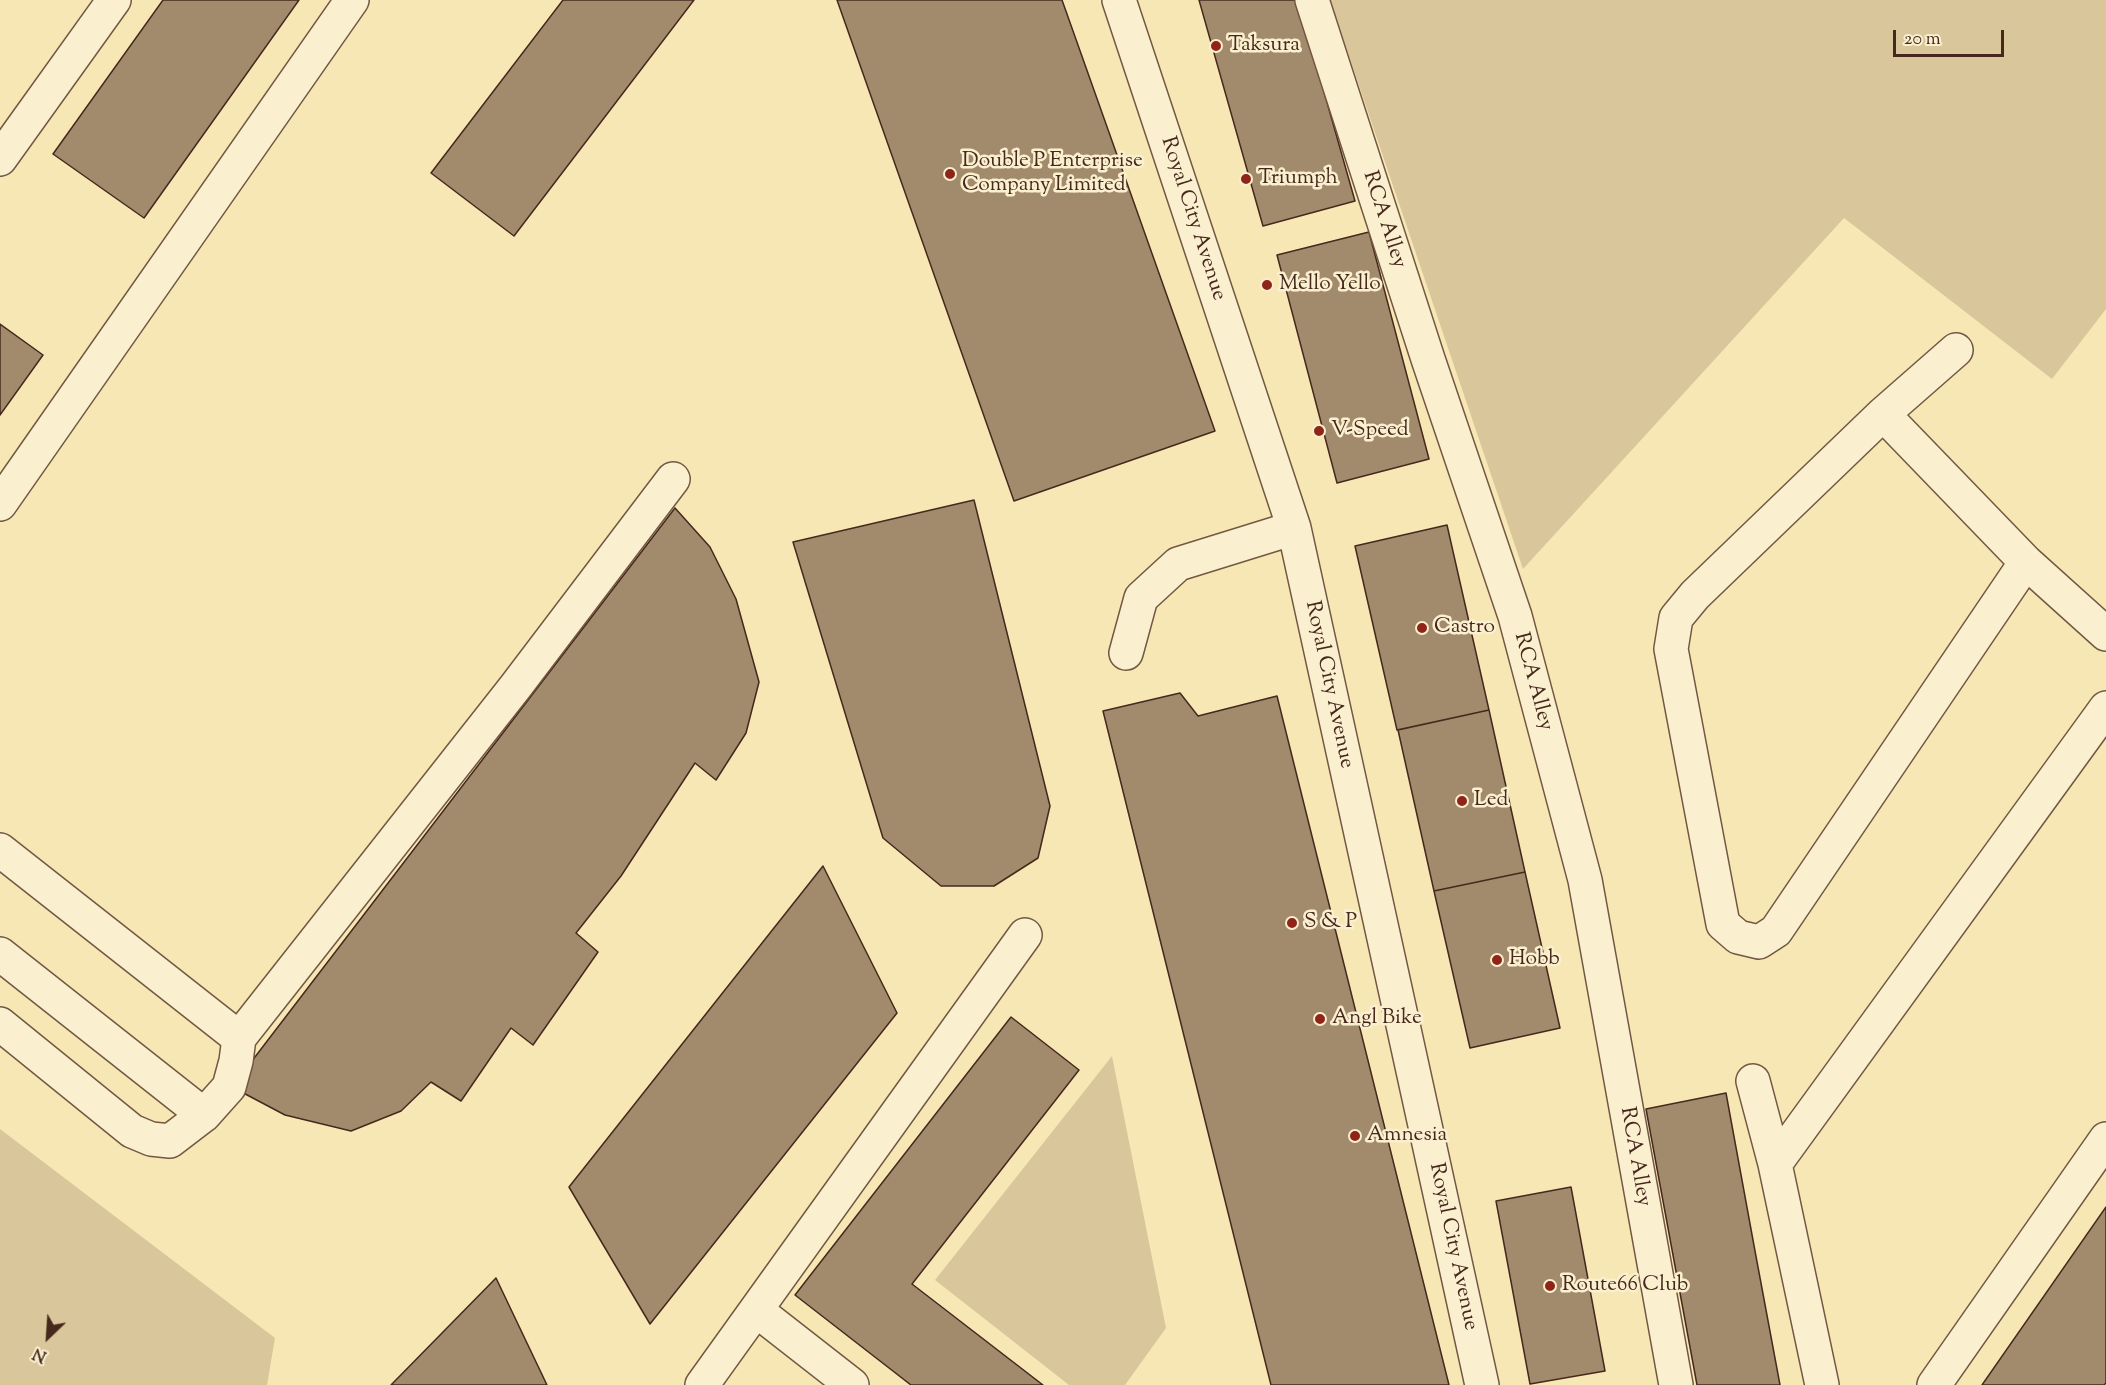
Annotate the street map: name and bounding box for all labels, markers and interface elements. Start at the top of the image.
scale bar [1896,18,2007,56]
text: 20 m [1904,27,1941,53]
place label: Taksura [1228,33,1300,59]
marker: Taksura [1209,39,1223,53]
street label: Royal City Avenue [1154,134,1230,304]
place label: Double P Enterprise Company Limited [962,149,1143,199]
place label: Triumph [1258,166,1338,192]
marker: Double P Enterprise Company Limited [943,167,957,181]
street label: RCA Alley [1355,168,1411,272]
marker: Triumph [1239,172,1253,186]
place label: Mello Yello [1279,272,1381,298]
marker: Mello Yello [1260,278,1274,292]
place label: V-Speed [1331,418,1409,444]
marker: V-Speed [1312,424,1326,438]
street label: Royal City Avenue [1298,599,1358,771]
place label: Castro [1434,615,1495,641]
marker: Castro [1415,621,1429,635]
street label: RCA Alley [1507,630,1557,734]
place label: Led [1474,788,1508,814]
marker: Led [1455,794,1469,808]
place label: S & P [1304,910,1357,936]
marker: S & P [1285,916,1299,930]
place label: Hobb [1509,947,1560,973]
marker: Hobb [1490,953,1504,967]
place label: Angl Bike [1332,1006,1422,1032]
marker: Angl Bike [1313,1012,1327,1026]
street label: RCA Alley [1613,1105,1655,1209]
place label: Amnesia [1367,1123,1447,1149]
marker: Amnesia [1348,1129,1362,1143]
street label: Royal City Avenue [1422,1161,1482,1333]
place label: Route66 Club [1562,1273,1688,1299]
marker: Route66 Club [1543,1279,1557,1293]
north arrow [18,1307,78,1367]
text: N [30,1341,51,1367]

